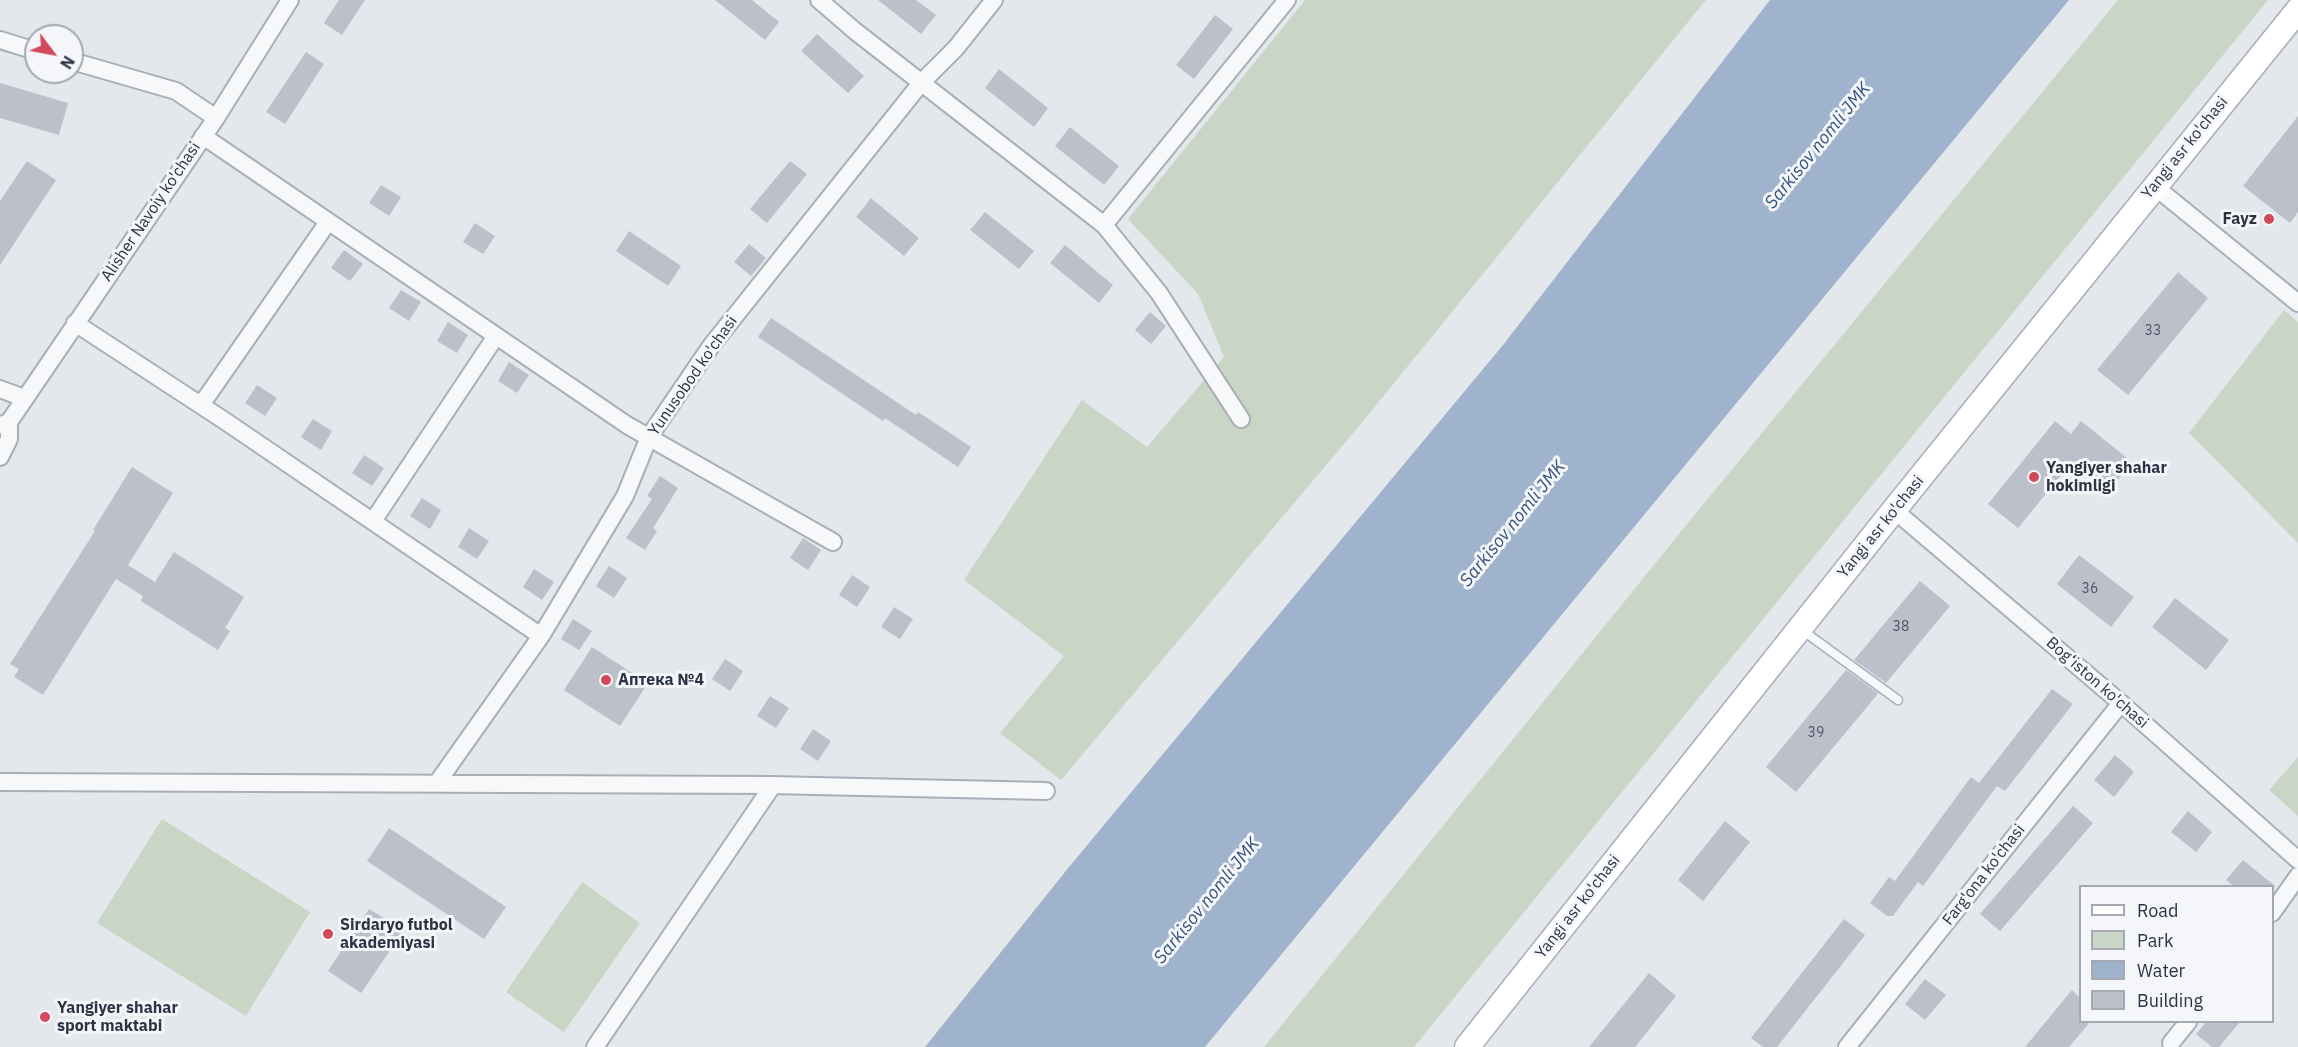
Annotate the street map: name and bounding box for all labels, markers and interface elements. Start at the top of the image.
north arrow [24,24,84,84]
text: N [56,52,79,73]
water label: Sarkisov nomli JMK [1761,79,1875,213]
street label: Yangi asr ko'chasi [2138,93,2232,203]
street label: Alisher Navoiy ko'chasi [97,139,205,285]
place label: Fayz [2223,209,2257,229]
marker: Fayz [2262,212,2276,226]
street label: Yunusobod ko'chasi [644,312,742,440]
house number: 33 [2145,323,2161,339]
water label: Sarkisov nomli JMK [1456,457,1570,591]
place label: Yangiyer shahar hokimligi [2046,458,2167,496]
marker: Yangiyer shahar hokimligi [2027,470,2041,484]
street label: Yangi asr ko'chasi [1834,472,1928,582]
house number: 36 [2082,581,2098,597]
house number: 38 [1893,619,1909,635]
street label: Bog‘iston ko'chasi [2042,633,2152,733]
place label: Аптека №4 [618,670,704,690]
marker: Аптека №4 [599,673,613,687]
house number: 39 [1808,725,1824,741]
street label: Farg'ona ko'chasi [1939,821,2029,929]
water label: Sarkisov nomli JMK [1150,834,1264,968]
street label: Yangi asr ko'chasi [1532,851,1624,963]
legend [2079,885,2274,1023]
text: Road [2137,899,2178,922]
place label: Sirdaryo futbol akademiyasi [340,915,453,953]
marker: Sirdaryo futbol akademiyasi [321,927,335,941]
text: Park [2137,929,2173,952]
text: Water [2137,959,2185,982]
text: Building [2137,989,2203,1012]
place label: Yangiyer shahar sport maktabi [57,998,178,1036]
marker: Yangiyer shahar sport maktabi [38,1010,52,1024]

